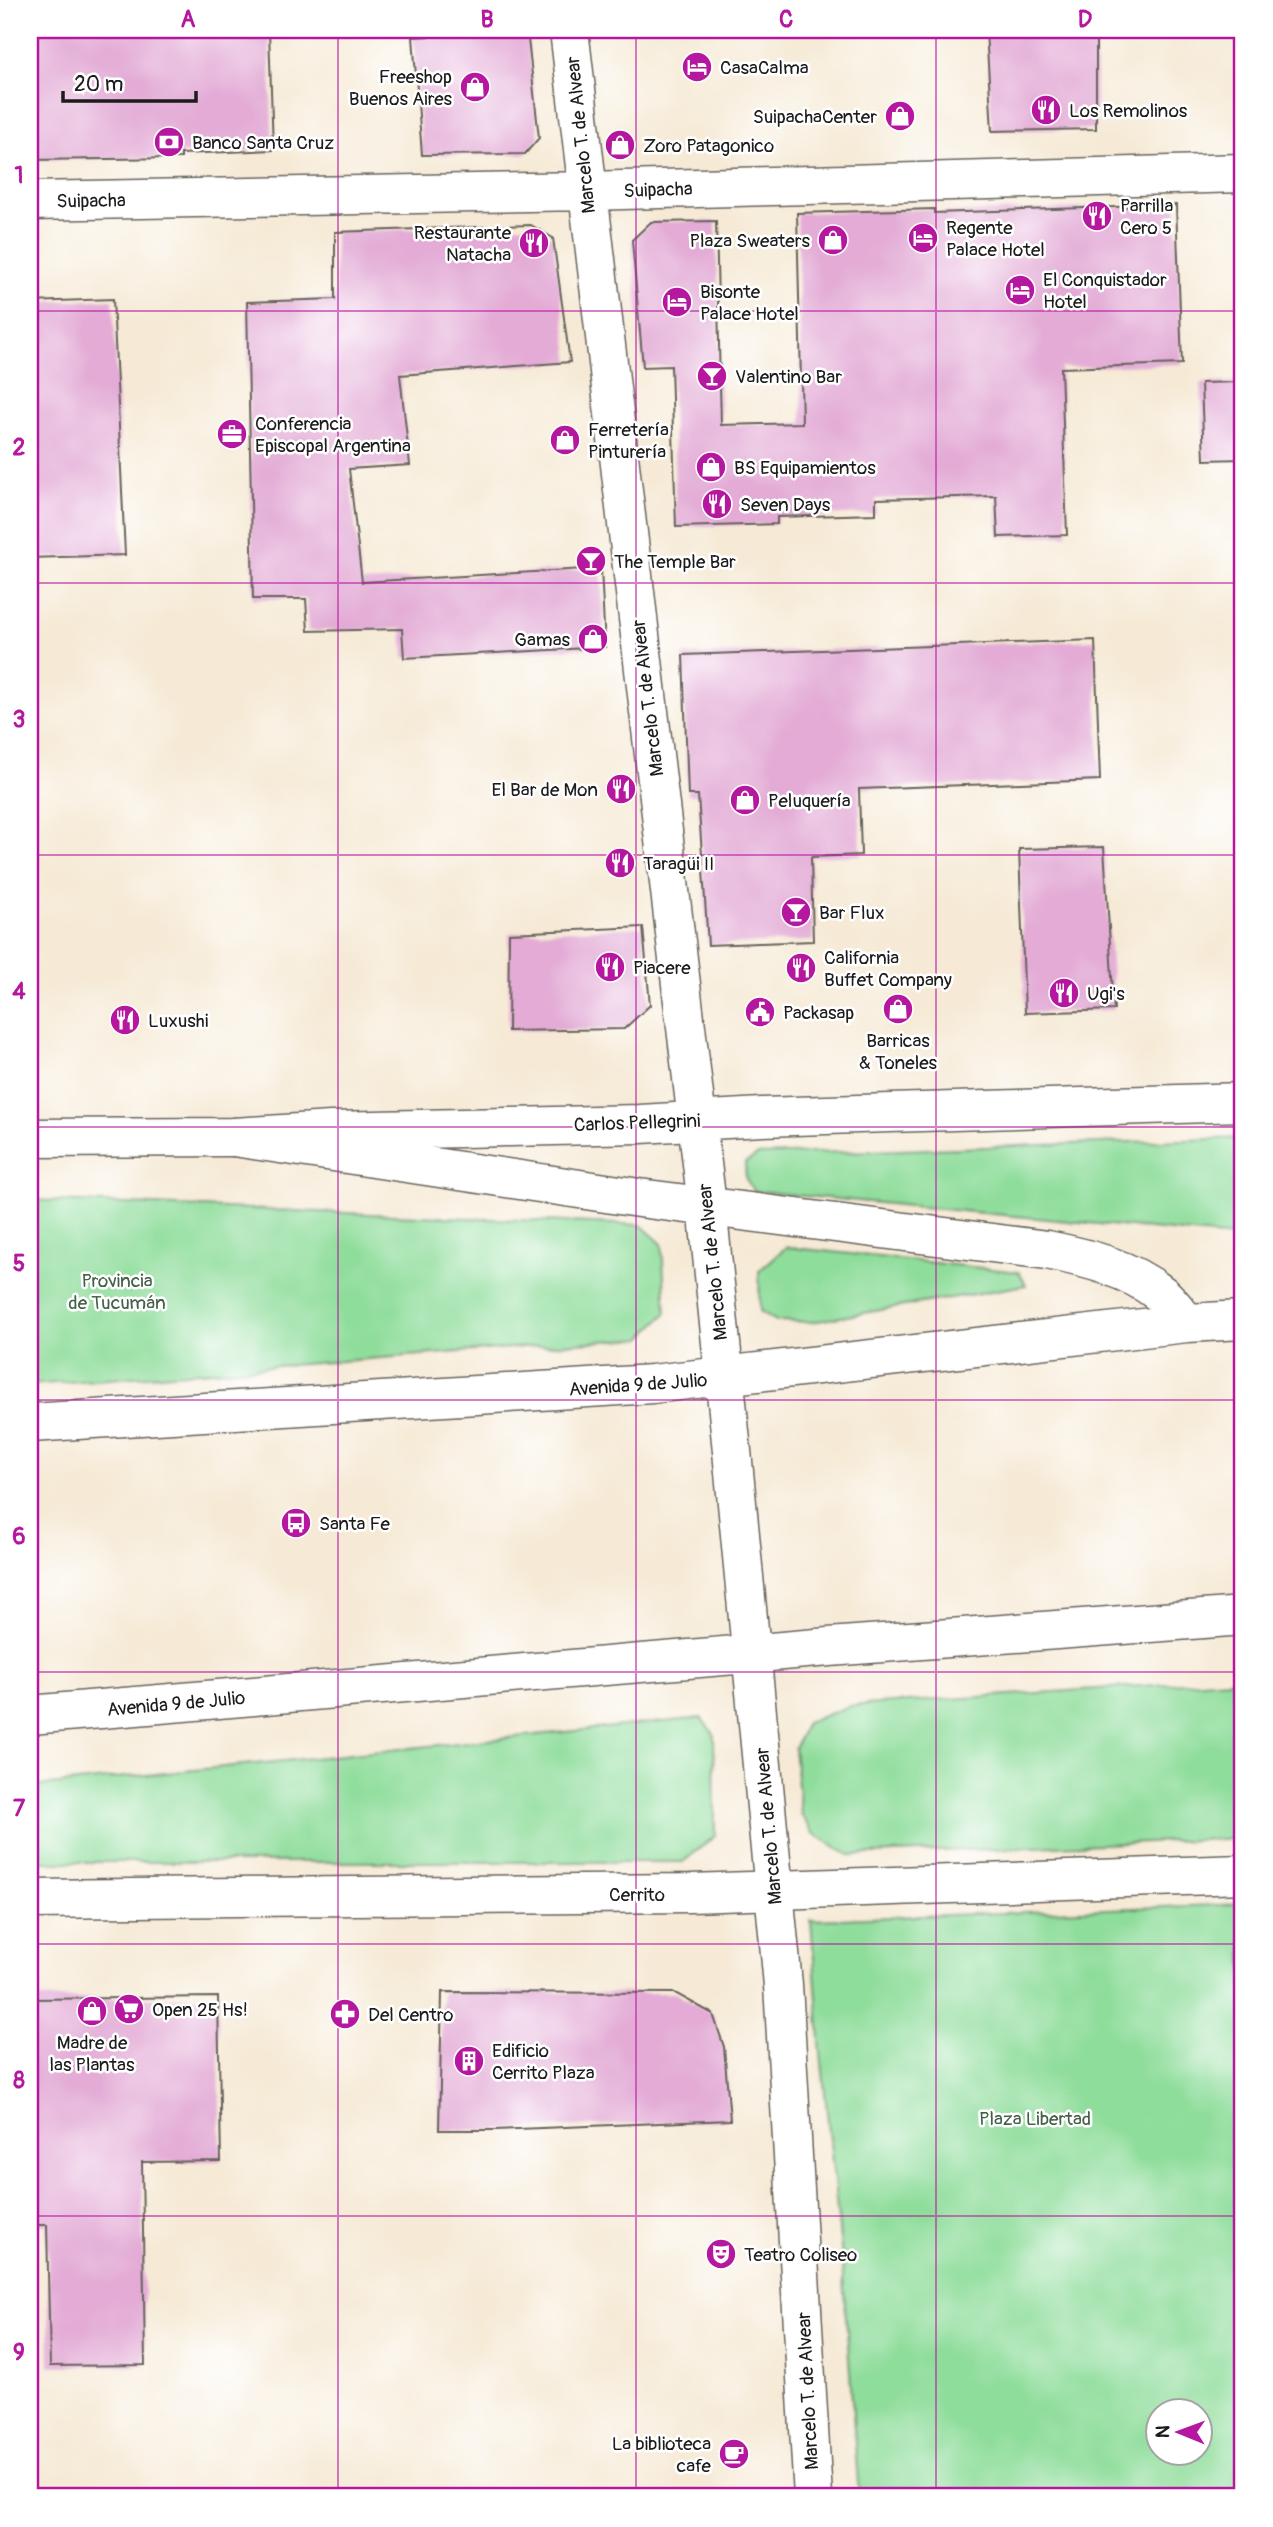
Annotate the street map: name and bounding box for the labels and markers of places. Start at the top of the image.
hotel icon: CasaCalma [680,50,714,84]
place label: CasaCalma [720,56,809,80]
place label: Freeshop Buenos Aires [349,65,452,111]
shop icon: Freeshop Buenos Aires [458,70,492,104]
restaurant icon: Los Remolinos [1029,93,1063,127]
shop icon: SuipachaCenter [883,99,917,133]
place label: Los Remolinos [1069,99,1188,123]
place label: SuipachaCenter [753,105,877,129]
bank icon: Banco Santa Cruz [152,125,186,159]
shop icon: Zoro Patagonico [603,128,637,162]
place label: Banco Santa Cruz [192,131,334,155]
place label: Zoro Patagonico [643,134,774,158]
place label: Parrilla Cero 5 [1120,194,1174,240]
restaurant icon: Parrilla Cero 5 [1080,199,1114,233]
place label: Regente Palace Hotel [946,216,1045,262]
place label: Restaurante Natacha [414,221,512,267]
hotel icon: Regente Palace Hotel [906,221,940,255]
shop icon: Plaza Sweaters [816,223,850,257]
restaurant icon: Restaurante Natacha [517,226,551,260]
place label: Plaza Sweaters [689,229,810,253]
place label: El Conquistador Hotel [1043,268,1167,314]
hotel icon: El Conquistador Hotel [1003,273,1037,307]
place label: Bisonte Palace Hotel [700,280,799,326]
hotel icon: Bisonte Palace Hotel [660,285,694,319]
bar icon: Valentino Bar [695,359,729,393]
place label: Valentino Bar [735,365,842,389]
place label: Conferencia Episcopal Argentina [255,412,411,458]
office icon: Conferencia Episcopal Argentina [215,417,249,451]
place label: Ferretería Pinturería [588,418,669,464]
shop icon: Ferretería Pinturería [548,423,582,457]
shop icon: BS Equipamientos [694,450,728,484]
place label: BS Equipamientos [734,456,876,480]
restaurant icon: Seven Days [700,487,734,521]
place label: Seven Days [740,493,831,517]
bar icon: The Temple Bar [574,544,608,578]
place label: The Temple Bar [614,550,736,574]
shop icon: Gamas [576,622,610,656]
place label: Gamas [514,628,570,652]
restaurant icon: El Bar de Mon [604,772,638,806]
place label: El Bar de Mon [492,778,598,802]
shop icon: Peluquería [728,783,762,817]
place label: Peluquería [768,789,851,813]
restaurant icon: Taragüi II [603,846,637,880]
place label: Taragüi II [643,852,714,876]
bar icon: Bar Flux [779,895,813,929]
place label: Bar Flux [819,901,885,925]
place label: California Buffet Company [824,946,952,992]
restaurant icon: Piacere [593,950,627,984]
restaurant icon: California Buffet Company [784,951,818,985]
place label: Piacere [633,956,691,980]
restaurant icon: Ugi's [1047,976,1081,1010]
place label: Ugi's [1087,982,1125,1006]
shop icon: Barricas & Toneles [881,992,915,1026]
public building icon: Packasap [743,995,777,1029]
place label: Packasap [783,1001,854,1025]
restaurant icon: Luxushi [108,1003,142,1037]
place label: Luxushi [148,1009,208,1033]
place label: Barricas & Toneles [859,1029,938,1075]
bus stop icon: Santa Fe [279,1506,313,1540]
place label: Santa Fe [319,1512,390,1536]
supermarket icon: Open 25 Hs! [112,1992,146,2026]
shop icon: Madre de las Plantas [75,1994,109,2028]
pharmacy icon: Del Centro [328,1997,362,2031]
place label: Open 25 Hs! [152,1998,248,2022]
place label: Del Centro [368,2003,453,2027]
place label: Madre de las Plantas [50,2031,135,2077]
place label: Edificio Cerrito Plaza [492,2039,595,2085]
building icon: Edificio Cerrito Plaza [452,2044,486,2078]
theatre icon: Teatro Coliseo [704,2237,738,2271]
place label: Teatro Coliseo [744,2243,857,2267]
place label: La biblioteca cafe [612,2432,712,2478]
cafe icon: La biblioteca cafe [717,2437,751,2471]

